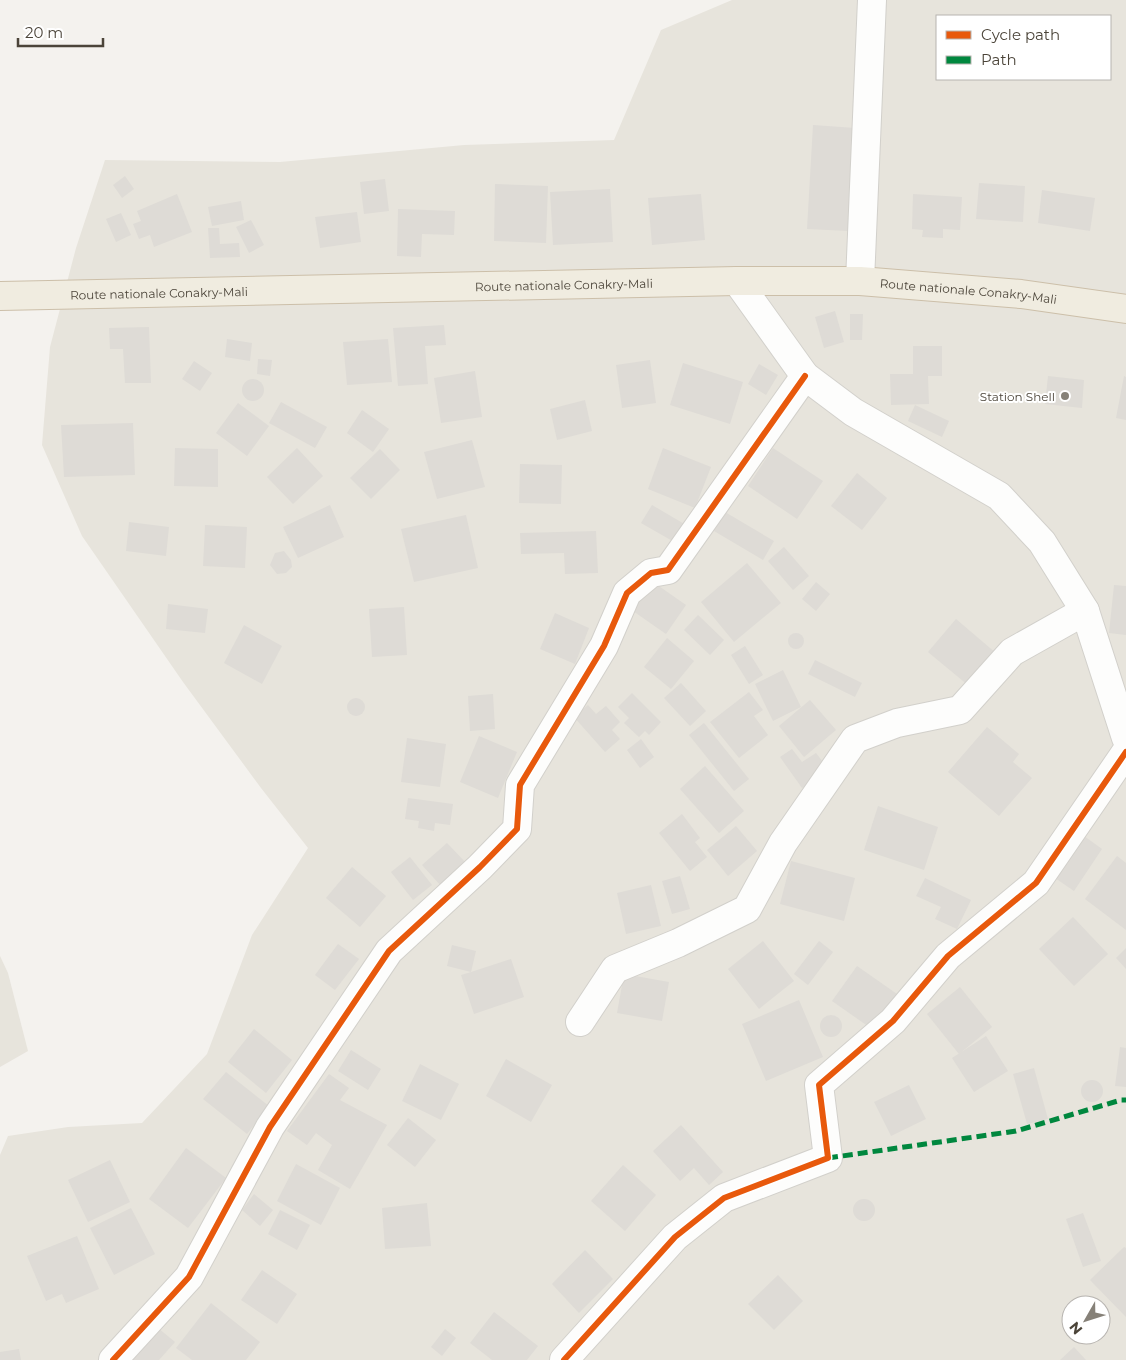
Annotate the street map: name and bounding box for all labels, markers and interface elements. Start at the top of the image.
scale bar [18,15,102,47]
legend [936,15,1111,80]
text: 20 m [25,23,63,42]
text: Cycle path [981,25,1060,44]
text: Path [981,50,1017,69]
street label: Route nationale Conakry-Mali [475,275,653,294]
street label: Route nationale Conakry-Mali [879,275,1058,307]
street label: Route nationale Conakry-Mali [70,283,248,302]
place label: Station Shell [980,389,1055,404]
marker: Station Shell [1059,390,1071,402]
north arrow [1061,1295,1111,1345]
text: N [1065,1318,1086,1338]

